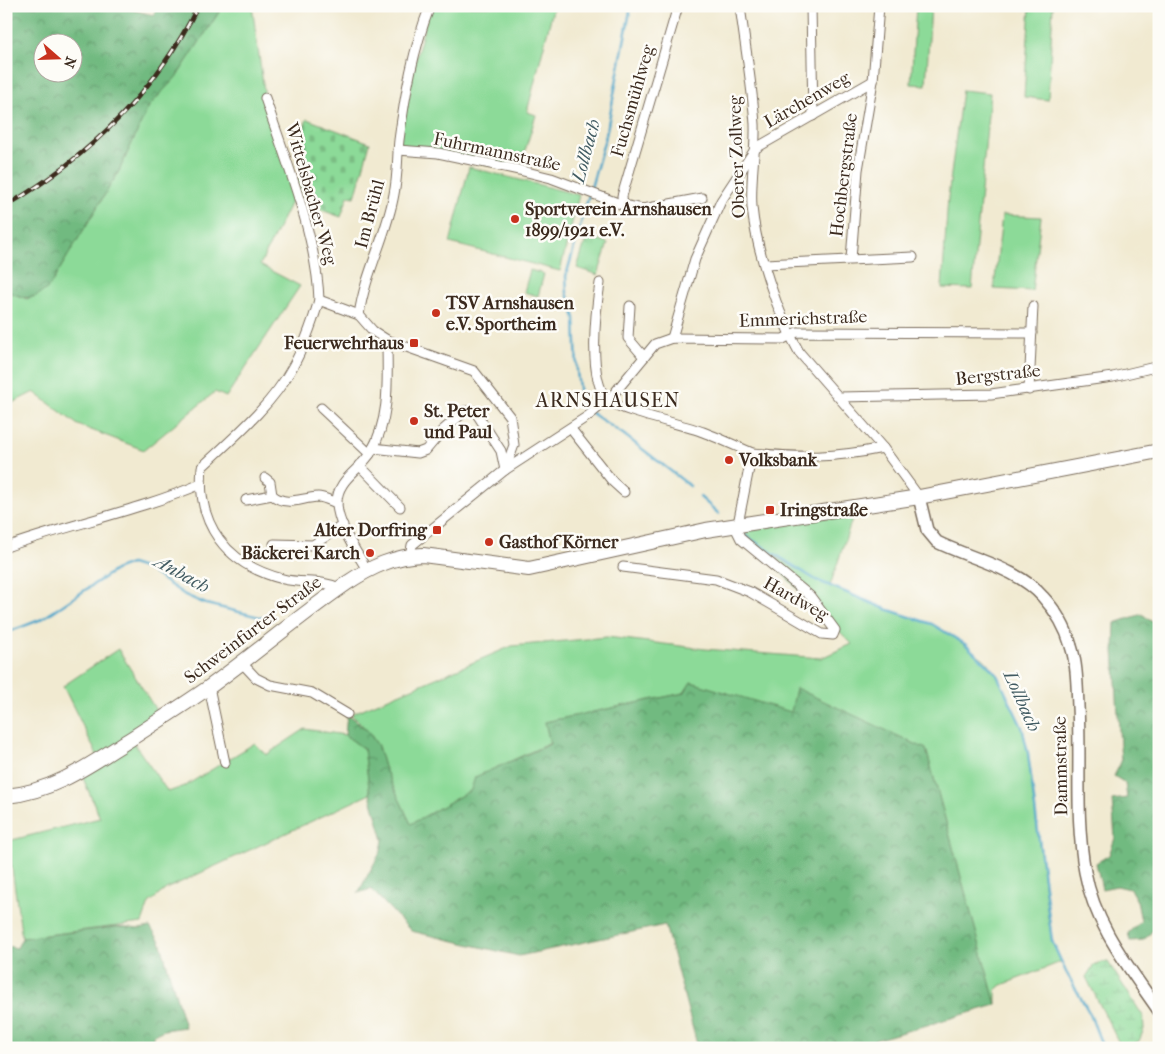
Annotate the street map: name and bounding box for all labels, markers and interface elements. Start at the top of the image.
north arrow [32,32,82,82]
street label: Fuchsmühlweg [607,42,659,160]
text: N [60,54,80,71]
street label: Lärchenweg [760,67,854,133]
street label: Oberer Zollweg [724,95,750,219]
street label: Hochbergstraße [826,112,862,238]
water label: Lollbach [566,117,605,187]
street label: Wittelsbacher Weg [280,119,341,268]
street label: Fuhrmannstraße [431,128,563,176]
street label: Im Brühl [351,177,389,251]
place label: Sportverein Arnshausen 1899/1921 e.V. [525,199,712,241]
marker: Sportverein Arnshausen 1899/1921 e.V. [509,213,521,225]
place label: TSV Arnshausen e.V. Sportheim [445,293,575,335]
street label: Emmerichstraße [738,306,868,332]
marker: TSV Arnshausen e.V. Sportheim [430,307,442,319]
place label: Feuerwehrhaus [283,333,404,354]
marker: Feuerwehrhaus [408,337,420,349]
street label: Bergstraße [954,360,1042,390]
district label: ARNSHAUSEN [535,389,680,412]
place label: St. Peter und Paul [423,401,493,443]
marker: St. Peter und Paul [408,415,420,427]
place label: Volksbank [738,450,818,471]
marker: Volksbank [723,454,735,466]
place label: Iringstraße [780,500,868,521]
marker: Iringstraße [764,504,776,516]
place label: Alter Dorfring [313,520,428,541]
marker: Alter Dorfring [431,524,443,536]
place label: Gasthof Körner [499,532,619,553]
marker: Gasthof Körner [483,536,495,548]
place label: Bäckerei Karch [241,543,361,564]
marker: Bäckerei Karch [364,547,376,559]
water label: Anbach [149,549,213,598]
street label: Schweinfurter Straße [180,572,326,688]
street label: Hardweg [760,573,833,626]
water label: Lollbach [998,665,1045,735]
street label: Dammstraße [1050,716,1072,816]

